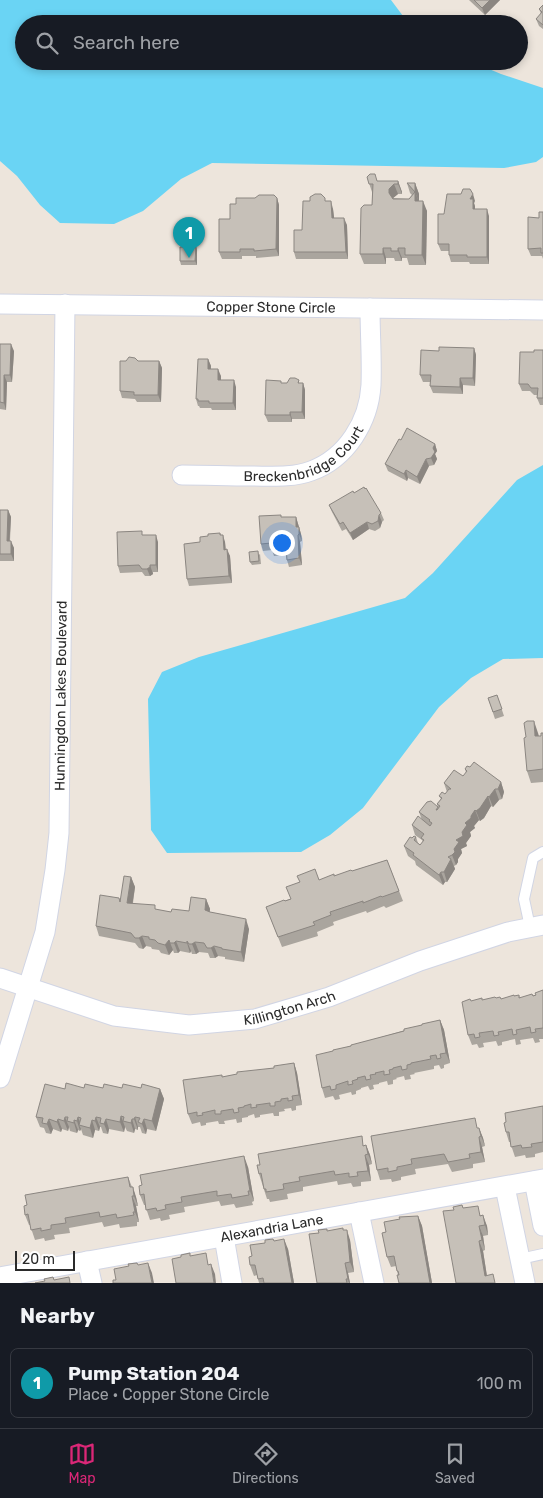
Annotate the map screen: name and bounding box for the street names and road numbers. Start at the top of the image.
street label: Copper Stone Circle [206,298,336,317]
street label: Breckenbridge Court [243,423,368,485]
street label: Hunningdon Lakes Boulevard [51,600,71,791]
street label: Killington Arch [243,987,338,1029]
street label: Alexandria Lane [219,1211,325,1246]

